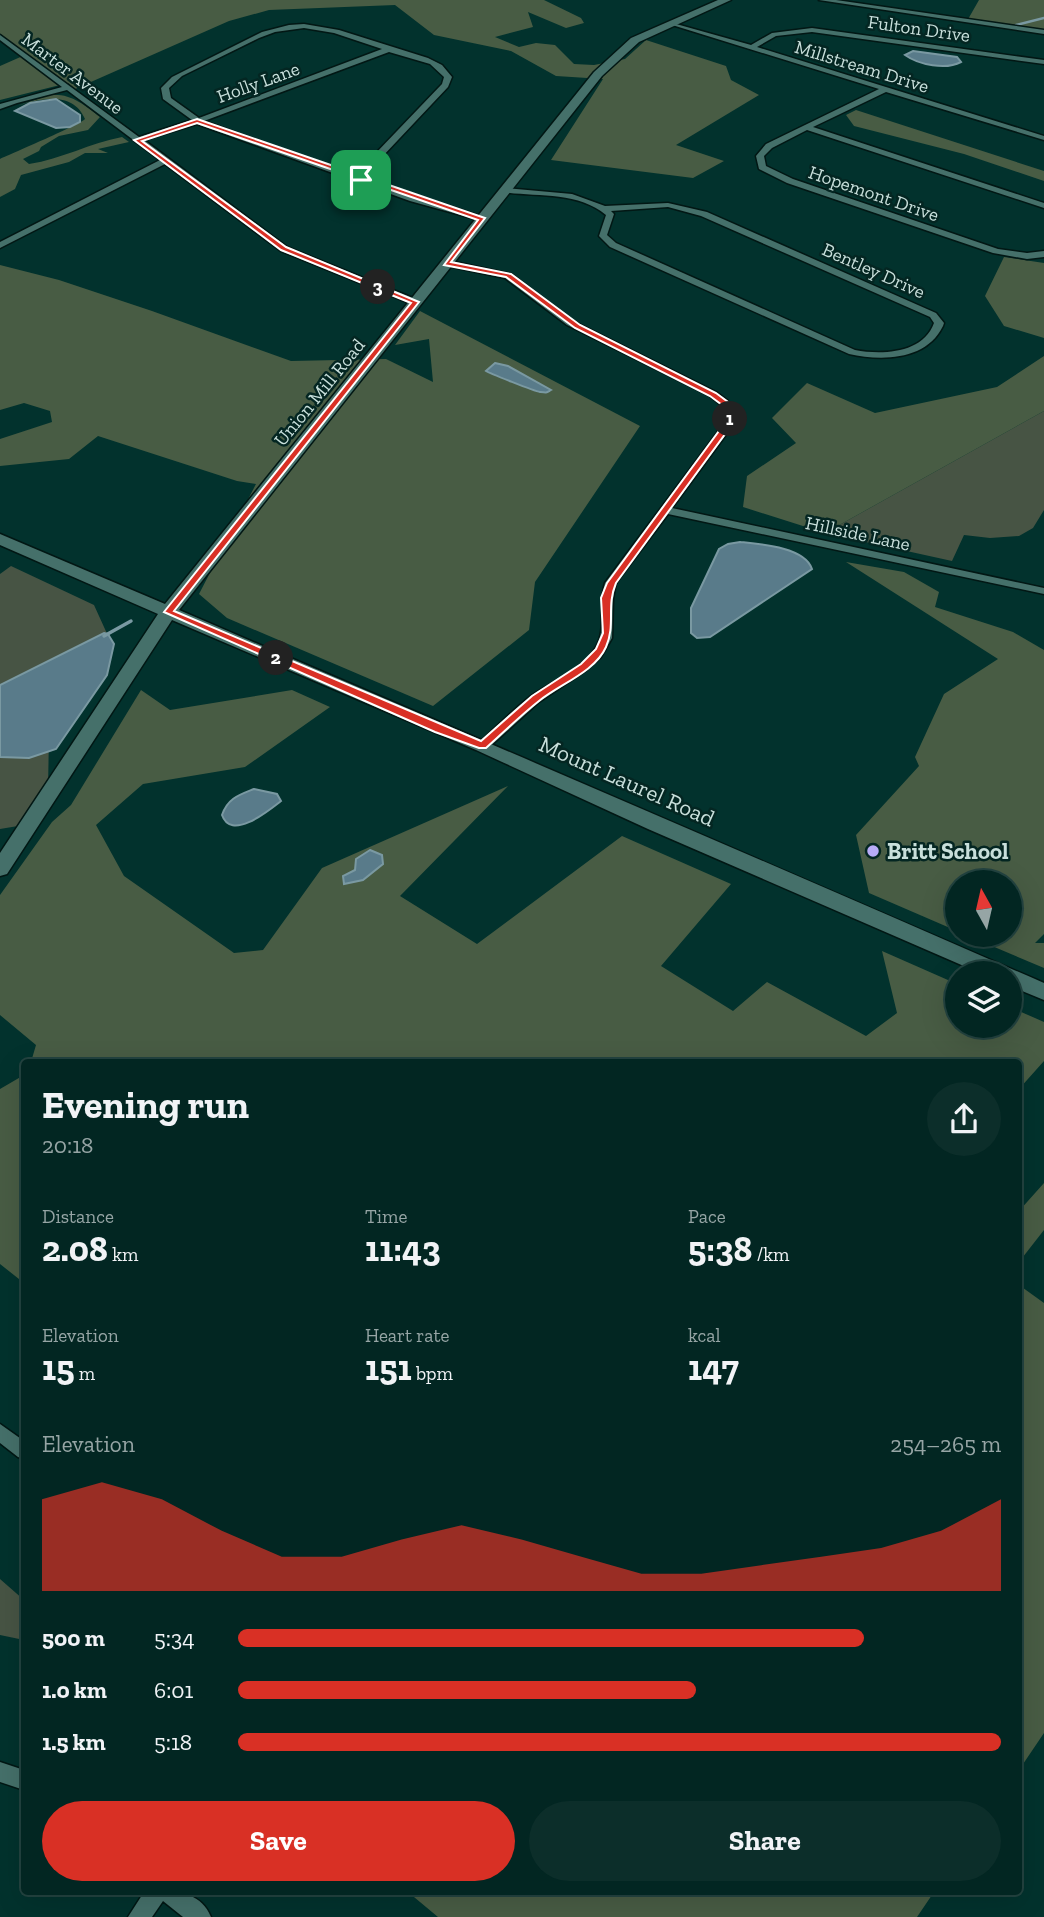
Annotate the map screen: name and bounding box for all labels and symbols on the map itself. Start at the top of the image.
street label: Fulton Drive [866,10,972,47]
street label: Marter Avenue [17,28,128,119]
street label: Millstream Drive [792,35,932,98]
street label: Holly Lane [214,57,303,108]
pin [331,150,391,210]
street label: Hopemont Drive [806,160,942,227]
street label: Bentley Drive [819,238,929,303]
pin: 3 [360,270,396,304]
street label: Union Mill Road [269,333,370,451]
pin: 1 [712,402,748,436]
street label: Hillside Lane [803,511,912,556]
pin: 2 [258,640,294,676]
street label: Mount Laurel Road [535,730,719,832]
place label: Britt School [887,837,1009,865]
marker: Britt School [865,843,881,859]
north arrow [945,870,1022,947]

